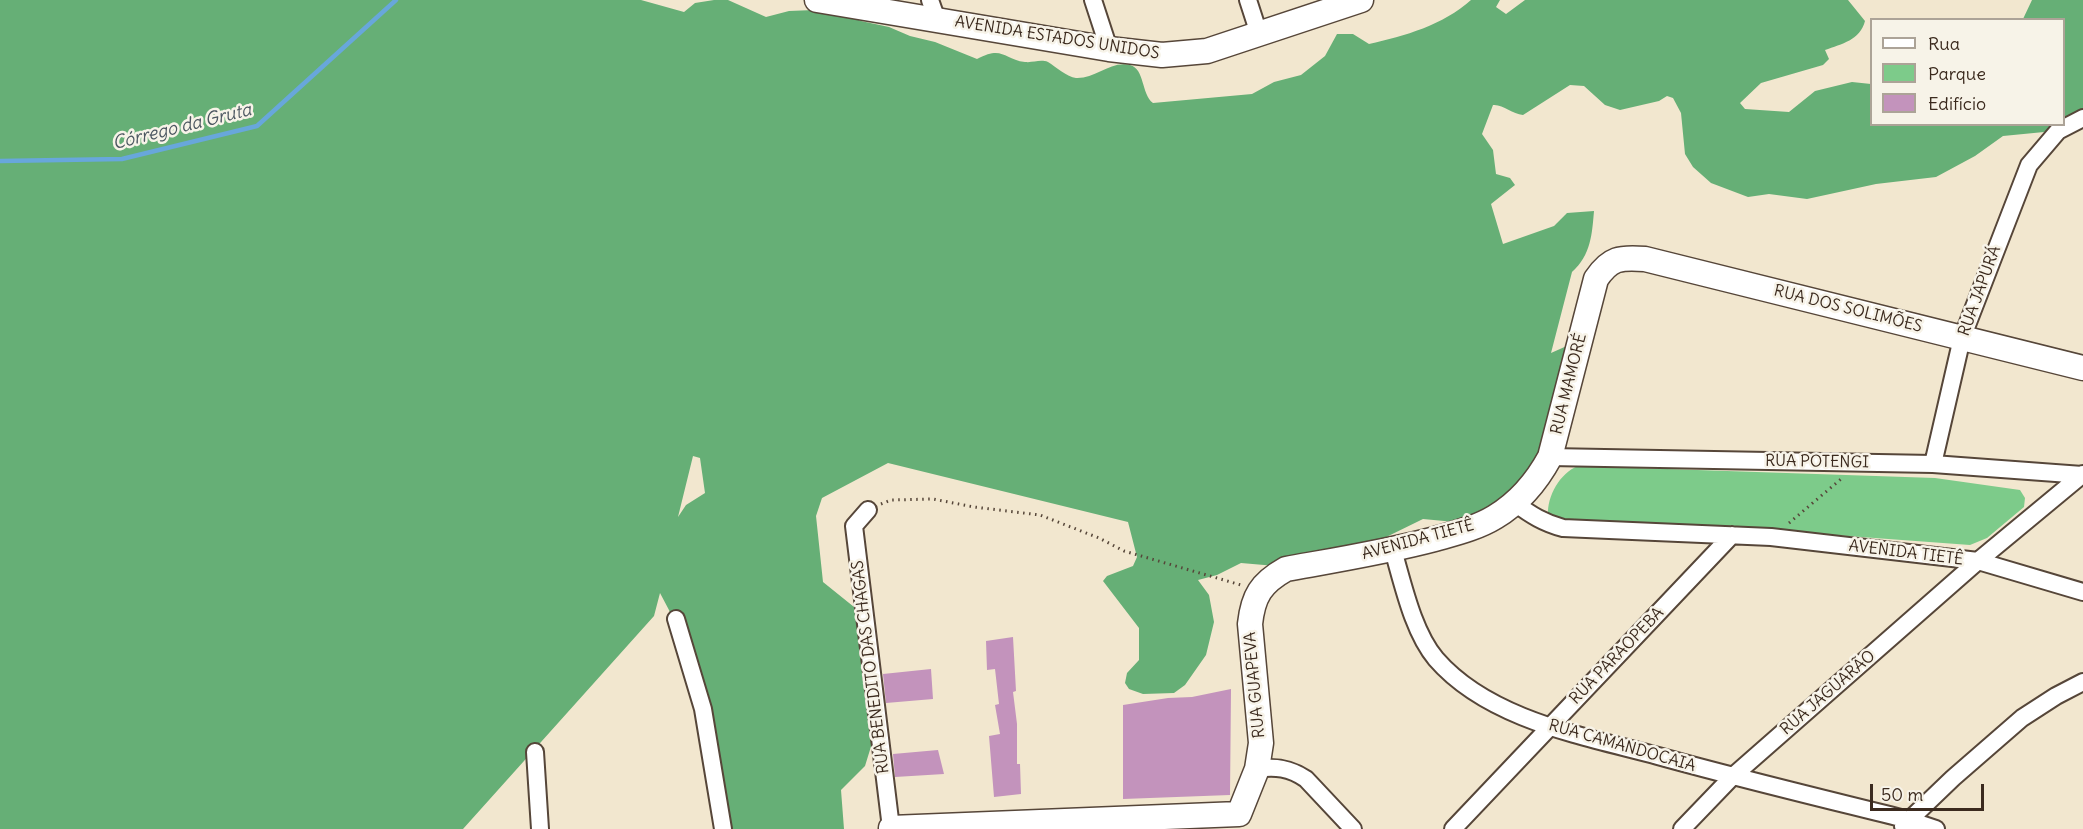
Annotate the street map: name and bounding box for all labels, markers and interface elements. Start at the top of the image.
street label: AVENIDA ESTADOS UNIDOS [953,12,1161,64]
legend [1870,18,2065,126]
text: Rua [1928,32,1960,55]
text: Parque [1928,62,1986,85]
text: Edifício [1928,92,1986,115]
water label: Córrego da Gruta [110,99,254,155]
street label: RUA JAPURÁ [1955,243,2005,339]
street label: RUA DOS SOLIMÕES [1772,281,1924,337]
street label: RUA MAMORÉ [1547,332,1591,436]
street label: RUA POTENGI [1765,451,1869,473]
street label: AVENIDA TIETÊ [1360,516,1476,564]
street label: AVENIDA TIETÊ [1848,536,1964,570]
street label: RUA BENEDITO DAS CHAGAS [848,559,894,775]
street label: RUA PARAOPEBA [1566,604,1668,708]
street label: RUA GUAPEVA [1241,631,1269,739]
street label: RUA JAGUARÃO [1777,647,1879,739]
street label: RUA CAMANDOCAIA [1546,716,1698,776]
scale bar [1873,772,1987,810]
text: 50 m [1881,783,1923,806]

